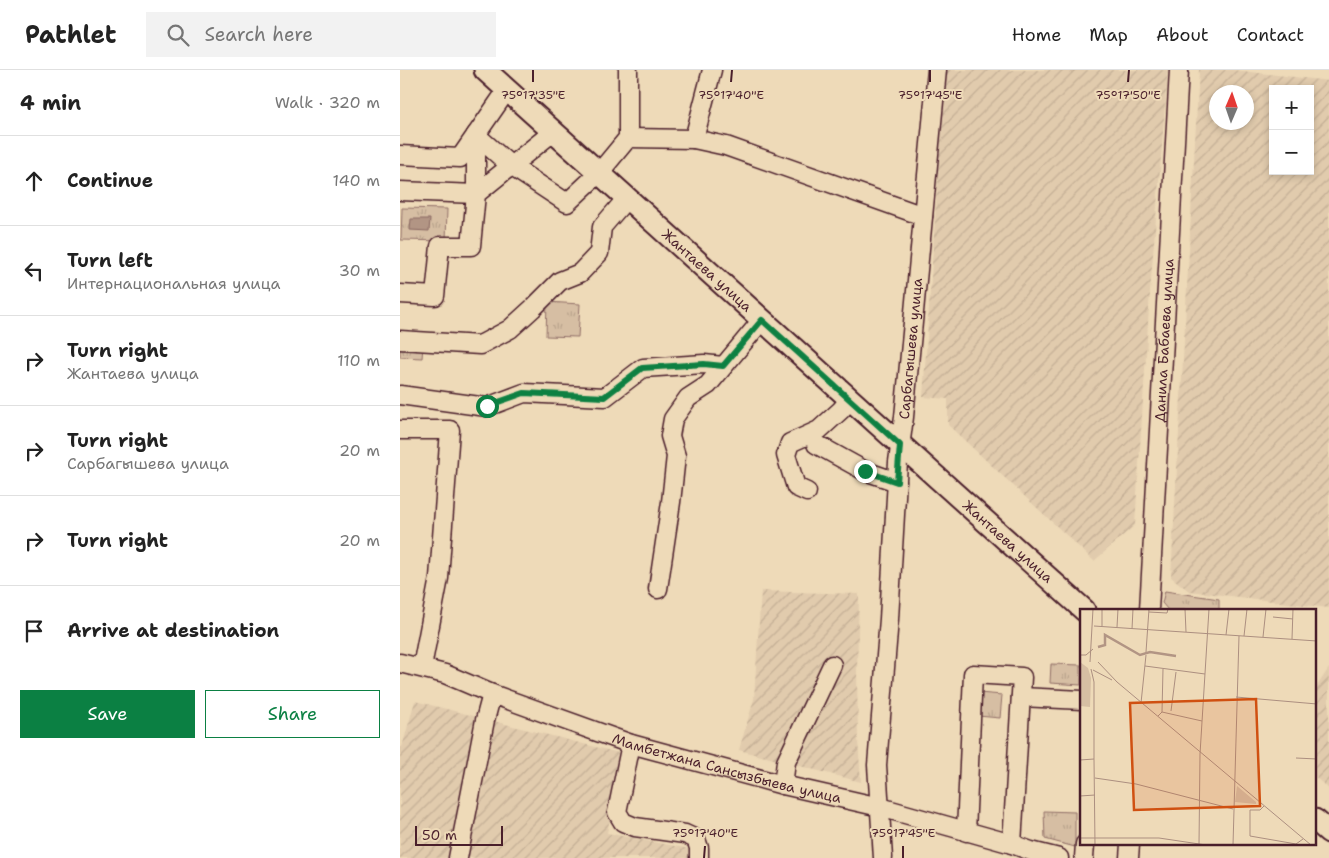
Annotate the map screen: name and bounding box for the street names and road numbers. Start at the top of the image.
street label: Жантаева улица [658,225,756,316]
street label: Данила Бабаева улица [1150,258,1178,423]
street label: Сарбагышева улица [895,277,926,420]
street label: Жантаева улица [959,496,1057,587]
street label: Мамбетжана Сансызбыева улица [610,729,843,807]

